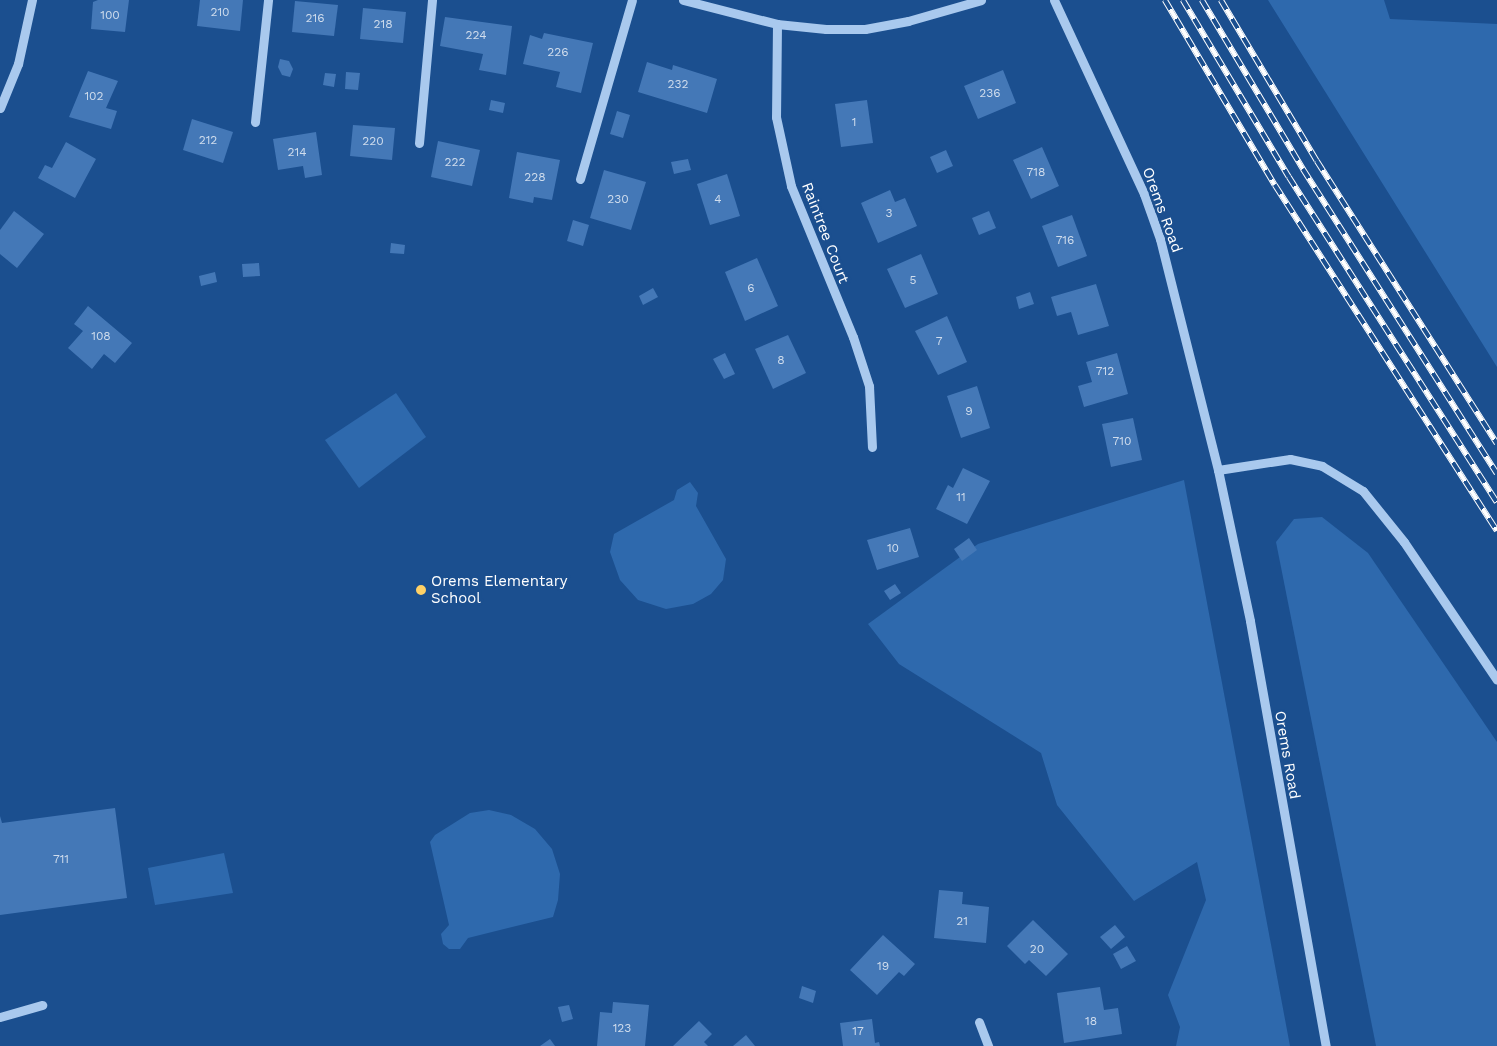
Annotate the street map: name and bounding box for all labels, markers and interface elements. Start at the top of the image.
house number: 210 [210,6,230,20]
house number: 100 [100,9,120,23]
house number: 216 [306,12,324,26]
house number: 218 [373,18,393,32]
house number: 224 [466,29,486,43]
house number: 226 [547,46,569,60]
house number: 232 [668,78,688,92]
house number: 236 [979,87,1001,101]
house number: 102 [84,90,104,104]
house number: 1 [852,116,856,130]
house number: 212 [199,134,217,148]
house number: 220 [362,135,384,149]
house number: 214 [287,146,307,160]
house number: 222 [445,156,465,170]
street label: Orems Road [1138,165,1186,255]
house number: 718 [1027,166,1045,180]
house number: 228 [524,171,546,185]
street label: Raintree Court [797,180,853,286]
house number: 230 [607,193,629,207]
house number: 4 [714,193,722,207]
house number: 3 [886,207,892,221]
house number: 716 [1056,234,1074,248]
house number: 5 [910,274,916,288]
house number: 6 [747,282,755,296]
house number: 108 [91,330,111,344]
house number: 7 [936,335,942,349]
house number: 8 [777,354,785,368]
house number: 712 [1096,365,1114,379]
house number: 9 [965,405,973,419]
house number: 710 [1113,435,1131,449]
house number: 11 [956,491,966,505]
house number: 10 [887,542,899,556]
place label: Orems Elementary School [431,572,568,607]
marker: Orems Elementary School [415,584,427,596]
street label: Orems Road [1270,709,1304,801]
house number: 711 [53,853,69,867]
house number: 21 [956,915,968,929]
house number: 20 [1030,943,1044,957]
house number: 19 [877,960,889,974]
house number: 18 [1085,1015,1097,1029]
house number: 123 [613,1022,631,1036]
house number: 17 [852,1025,864,1039]

